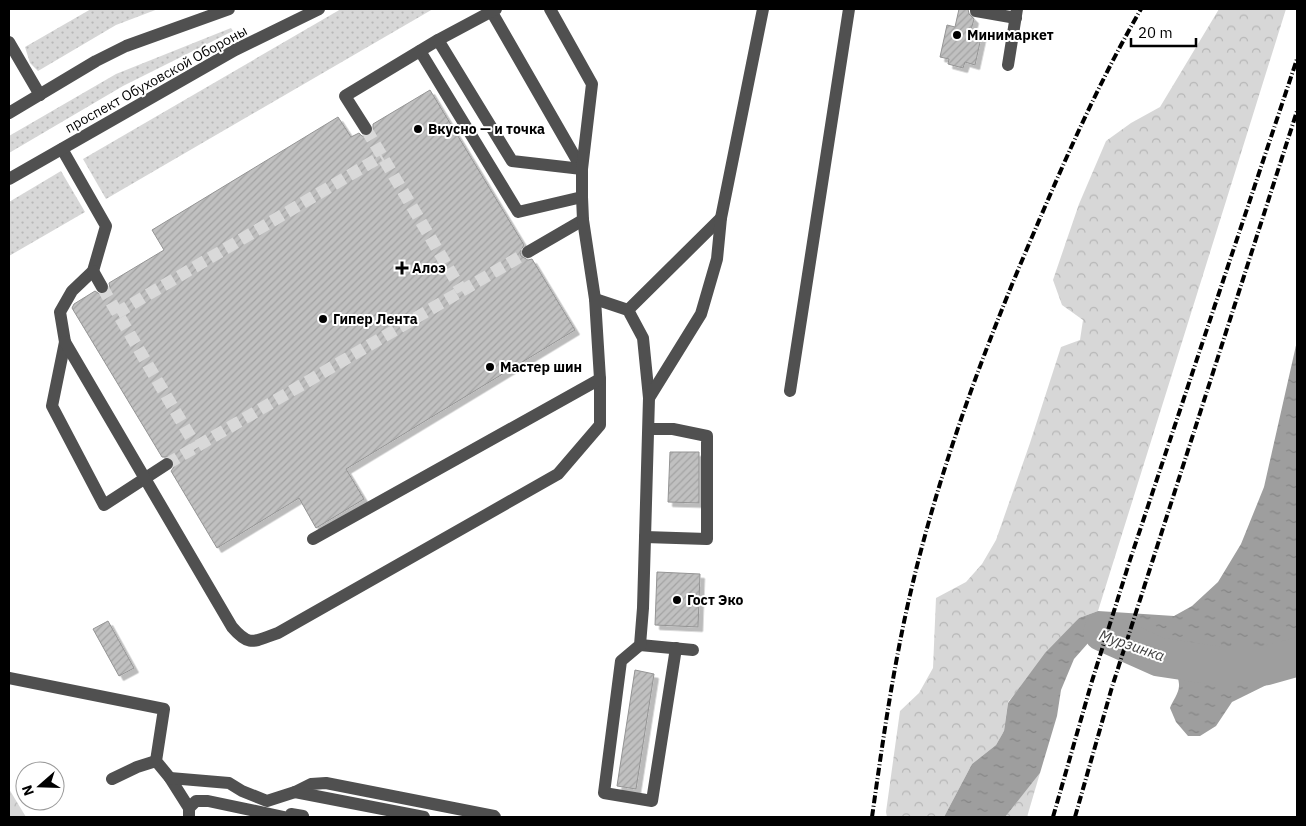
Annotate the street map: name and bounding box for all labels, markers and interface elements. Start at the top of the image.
scale bar [1131,15,1196,47]
street label: проспект Обуховской Обороны [62,21,250,137]
text: 20 m [1138,23,1173,42]
place label: Минимаркет [967,26,1054,44]
marker: Минимаркет [951,29,963,41]
place label: Вкусно — и точка [428,120,545,138]
marker: Вкусно — и точка [412,123,424,135]
place label: Алоэ [412,259,446,277]
marker: Алоэ [396,262,408,274]
place label: Гипер Лента [333,310,418,328]
marker: Гипер Лента [317,313,329,325]
place label: Мастер шин [500,358,582,376]
marker: Мастер шин [484,361,496,373]
place label: Гост Эко [687,591,744,609]
marker: Гост Эко [671,594,683,606]
water label: Мурзинка [1097,625,1167,665]
north arrow [15,761,65,811]
text: N [18,783,38,798]

